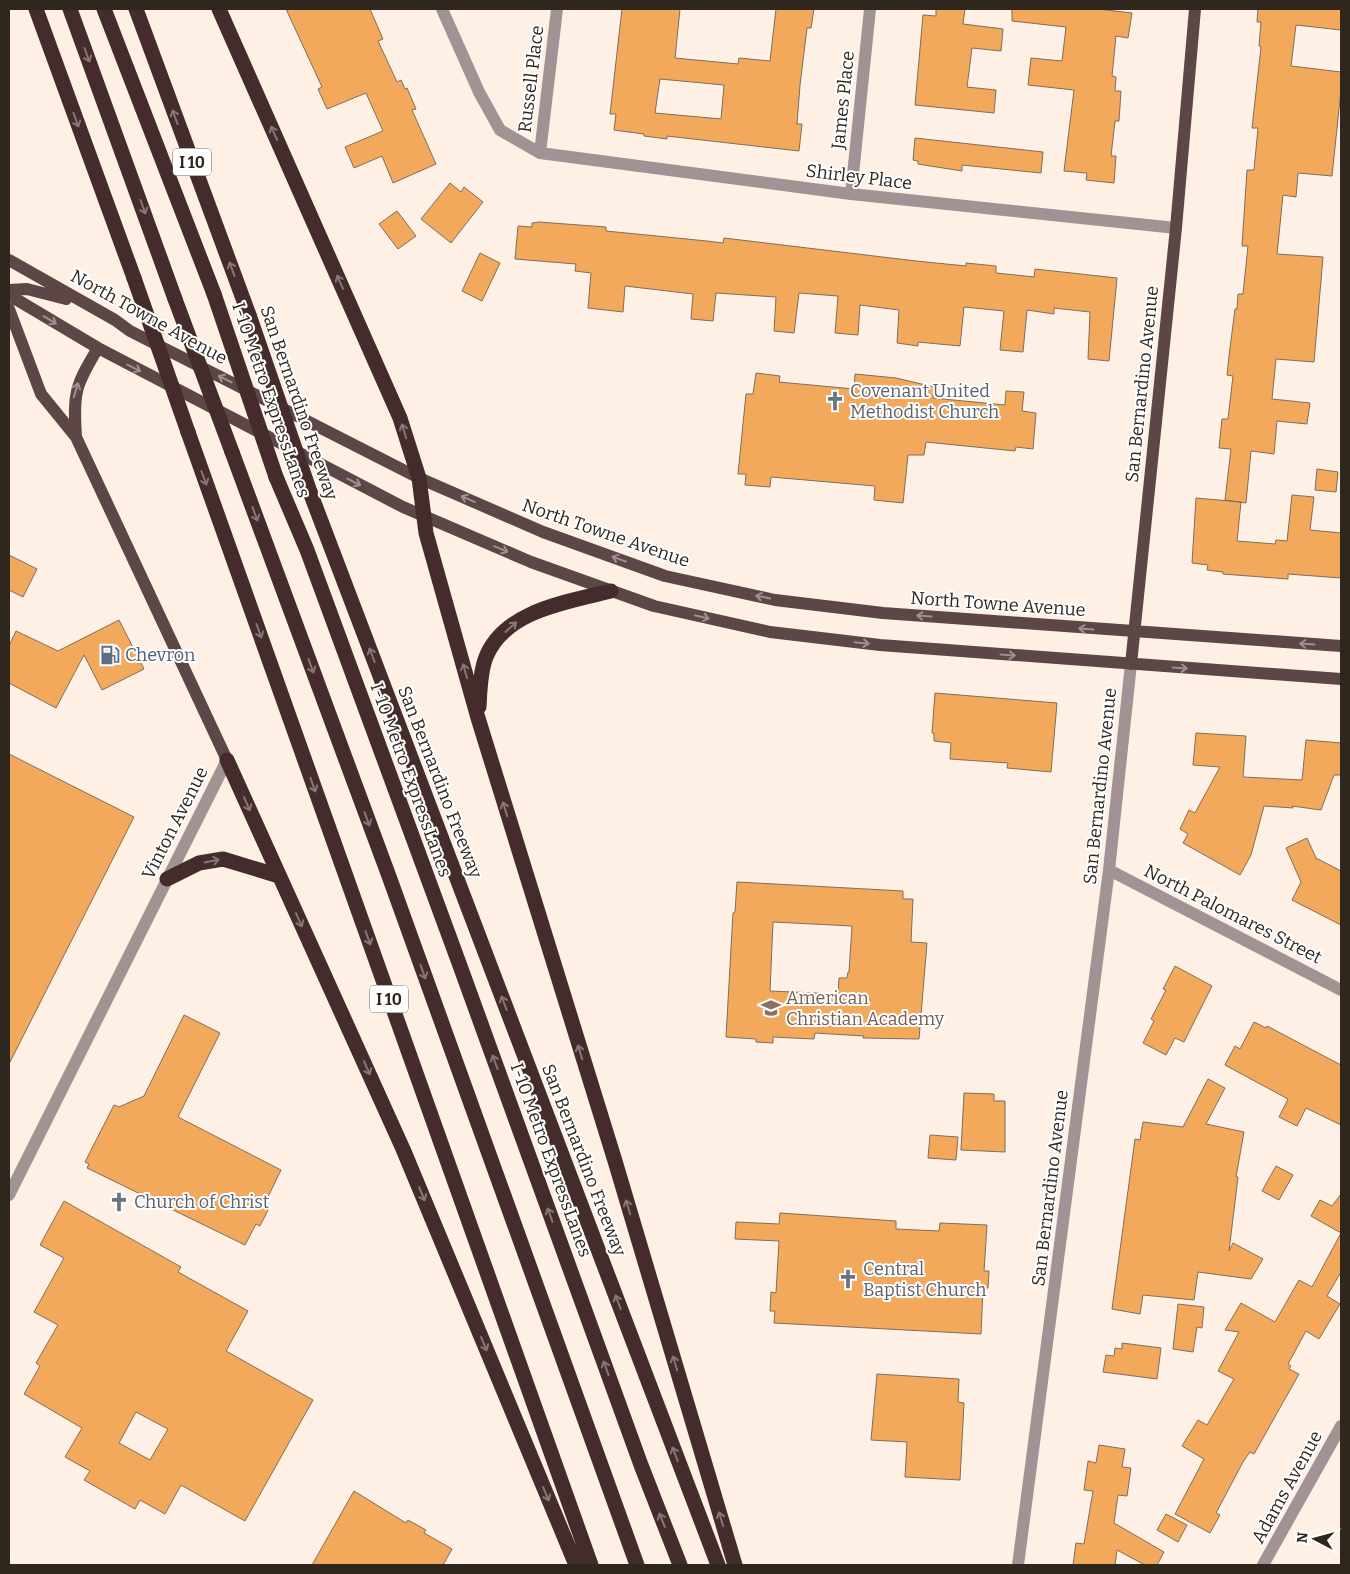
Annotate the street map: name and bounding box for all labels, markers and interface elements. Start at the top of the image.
street label: Russell Place [514,24,548,134]
one-way arrow [83,46,92,62]
street label: James Place [827,50,859,151]
one-way arrow [170,109,179,125]
one-way arrow [72,112,81,128]
one-way arrow [269,126,279,141]
road number: I 10 [173,148,211,176]
street label: Shirley Place [805,160,913,194]
one-way arrow [139,199,148,214]
one-way arrow [227,262,236,277]
street label: North Towne Avenue [67,265,231,369]
one-way arrow [334,275,344,290]
street label: San Bernardino Avenue [1121,285,1163,483]
street label: I-10 Metro ExpressLanes [227,300,315,500]
street label: San Bernardino Freeway [255,303,343,503]
one-way arrow [43,315,57,325]
one-way arrow [127,363,142,373]
one-way arrow [218,374,233,383]
place label: Covenant United Methodist Church [850,380,999,423]
one-way arrow [72,382,82,398]
church icon: Covenant United Methodist Church [824,390,846,412]
one-way arrow [399,424,408,440]
one-way arrow [200,470,210,486]
one-way arrow [347,477,362,487]
one-way arrow [461,494,476,504]
street label: North Towne Avenue [519,494,693,572]
one-way arrow [251,506,260,521]
one-way arrow [493,546,508,555]
one-way arrow [611,554,627,564]
street label: North Towne Avenue [910,587,1086,621]
one-way arrow [755,592,771,602]
one-way arrow [917,611,933,621]
one-way arrow [693,613,709,622]
one-way arrow [504,621,517,633]
one-way arrow [255,623,264,639]
one-way arrow [1079,624,1095,633]
one-way arrow [854,638,870,648]
one-way arrow [1299,640,1315,649]
fuel station icon: Chevron [99,644,121,666]
place label: Chevron [125,644,196,666]
one-way arrow [367,648,376,663]
one-way arrow [1000,650,1016,660]
one-way arrow [307,658,316,674]
one-way arrow [1172,663,1188,672]
one-way arrow [459,664,469,680]
street label: I-10 Metro ExpressLanes [366,680,456,880]
street label: San Bernardino Freeway [393,683,487,882]
street label: San Bernardino Avenue [1079,687,1121,885]
street label: Vinton Avenue [137,763,213,883]
one-way arrow [309,776,318,792]
one-way arrow [243,796,252,811]
one-way arrow [499,802,509,818]
one-way arrow [363,811,372,826]
one-way arrow [204,855,220,865]
street label: North Palomares Street [1140,860,1326,969]
one-way arrow [295,912,305,927]
one-way arrow [364,929,373,945]
one-way arrow [419,963,428,979]
road number: I 10 [370,986,408,1012]
place label: American Christian Academy [786,987,945,1030]
one-way arrow [499,996,508,1011]
school or university icon: American Christian Academy [760,997,782,1019]
one-way arrow [575,1044,585,1060]
one-way arrow [490,1055,499,1070]
one-way arrow [362,1060,372,1075]
street label: I-10 Metro ExpressLanes [506,1060,596,1260]
street label: San Bernardino Freeway [537,1061,631,1260]
street label: San Bernardino Avenue [1027,1089,1073,1287]
one-way arrow [418,1186,427,1201]
church icon: Church of Christ [108,1191,130,1213]
place label: Church of Christ [134,1191,270,1213]
one-way arrow [623,1199,633,1215]
one-way arrow [545,1208,554,1223]
place label: Central Baptist Church [863,1258,986,1301]
church icon: Central Baptist Church [837,1268,859,1290]
one-way arrow [613,1295,622,1311]
one-way arrow [480,1336,490,1351]
one-way arrow [669,1355,679,1371]
one-way arrow [601,1360,610,1376]
street label: Adams Avenue [1247,1427,1327,1547]
one-way arrow [670,1447,680,1462]
one-way arrow [542,1486,552,1501]
one-way arrow [715,1511,725,1527]
one-way arrow [657,1513,667,1528]
north arrow [1290,1514,1340,1564]
text: N [1294,1531,1312,1544]

